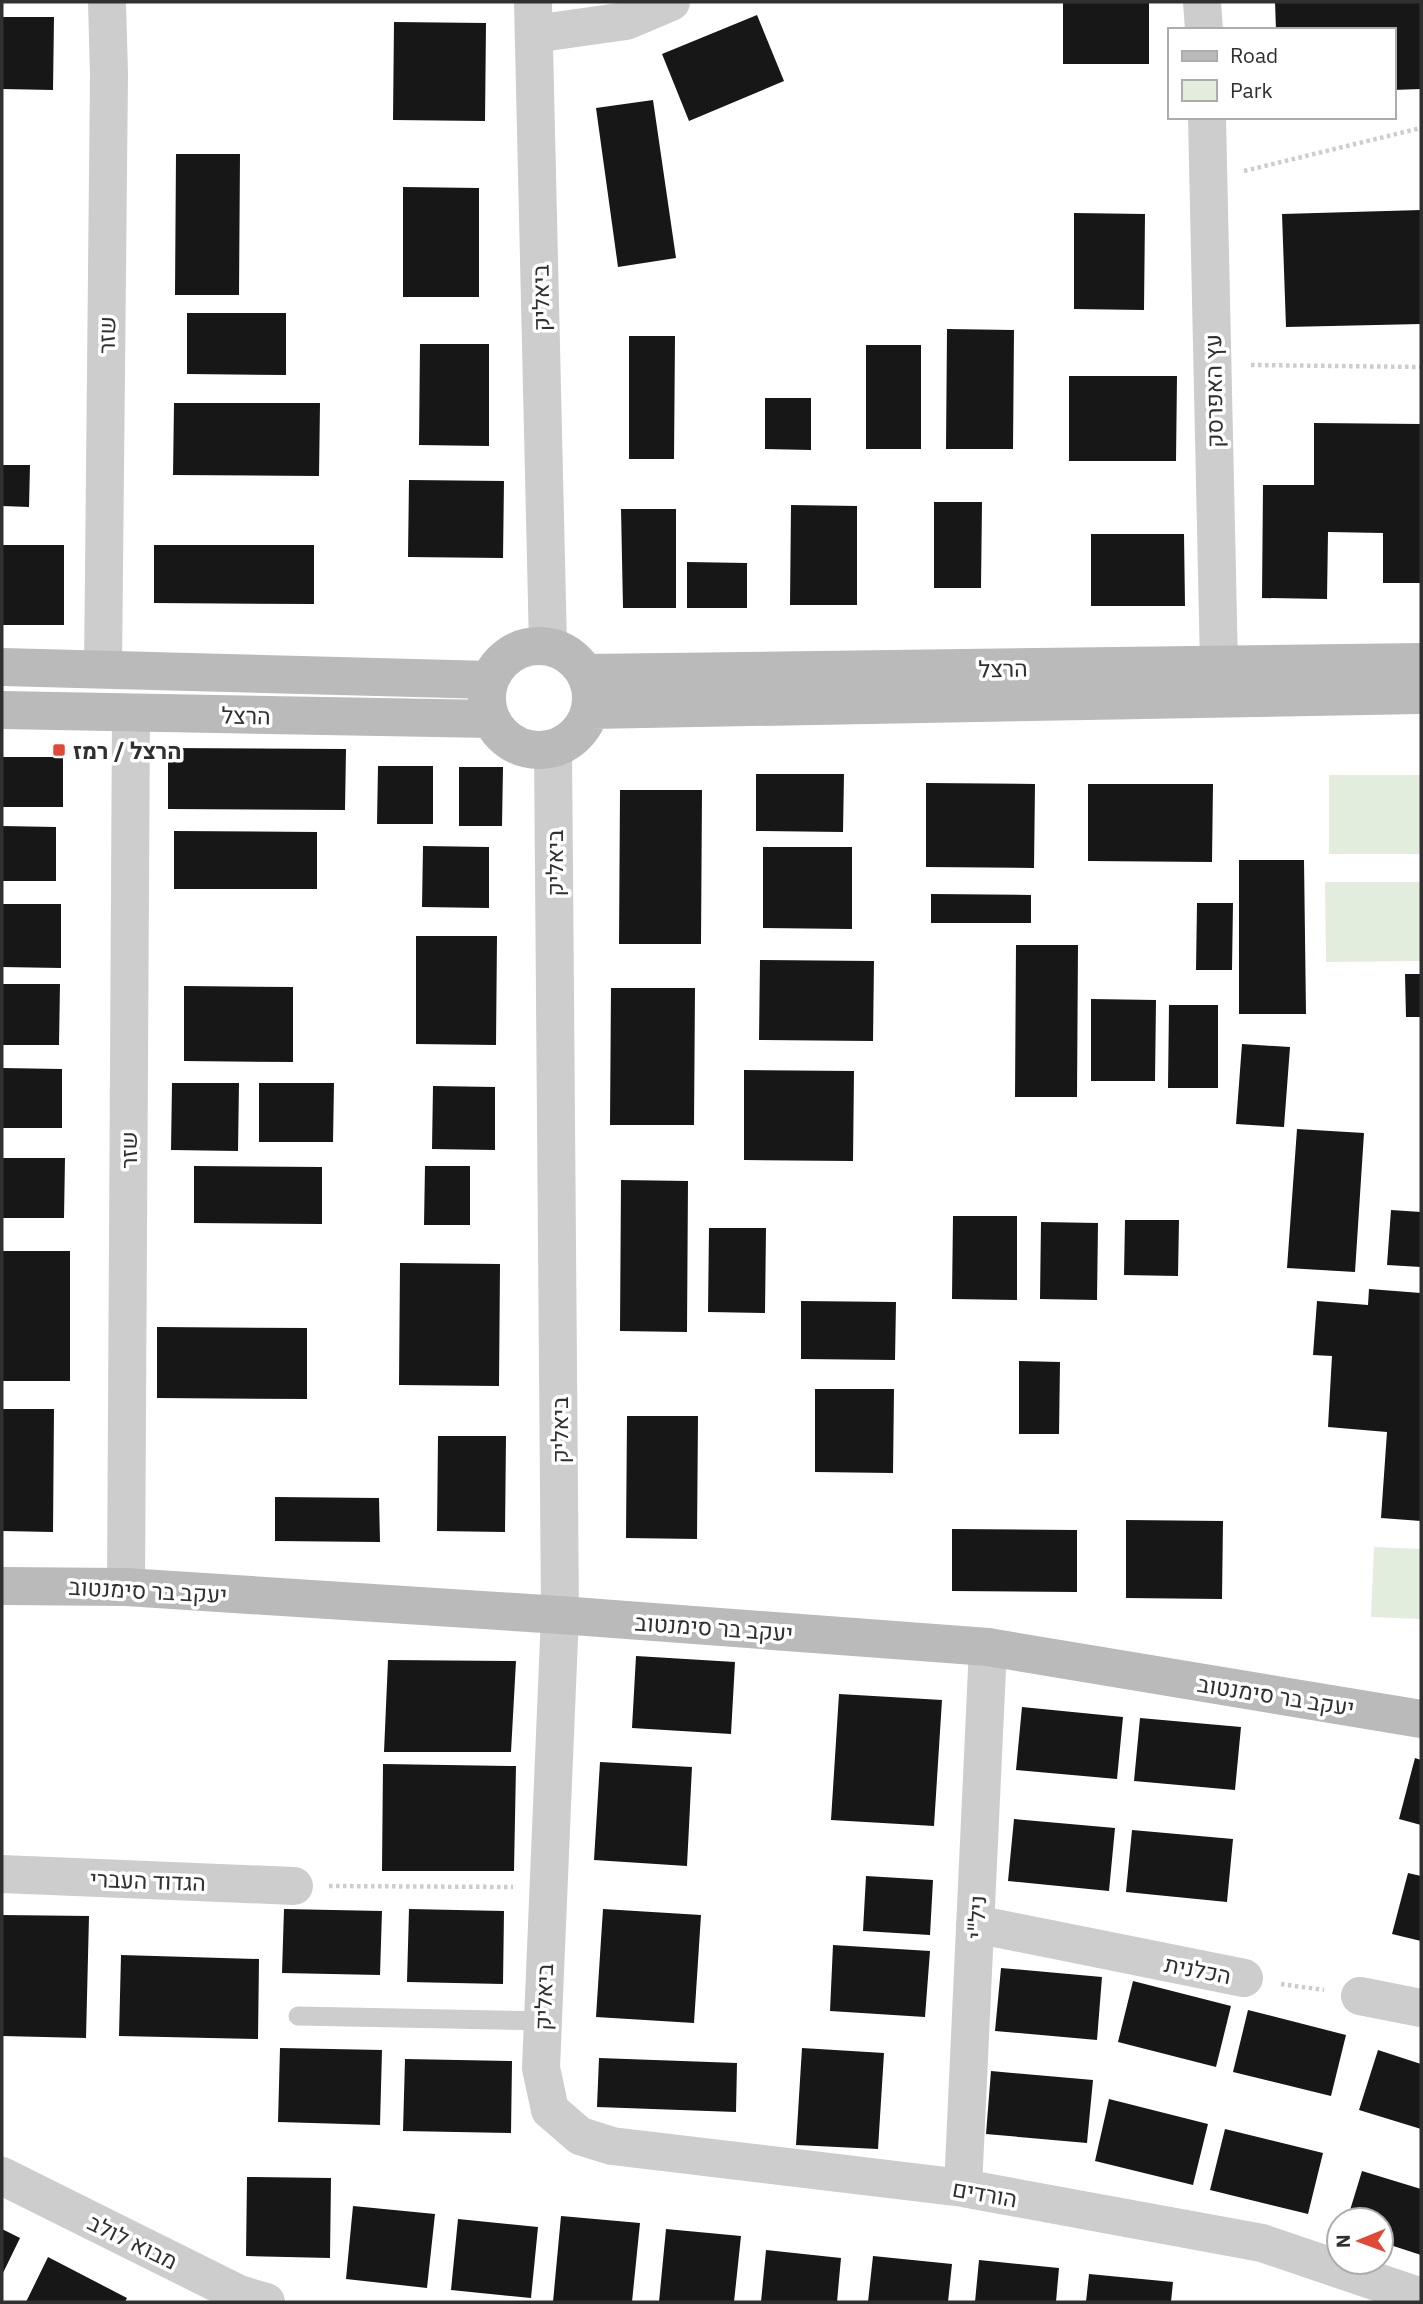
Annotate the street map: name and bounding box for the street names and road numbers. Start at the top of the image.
street label: ביאליק [524,264,556,332]
street label: שזר [91,316,121,354]
street label: עץ האפרסק [1197,334,1229,448]
street label: הרצל [978,653,1028,683]
street label: הרצל [221,700,271,730]
street label: ביאליק [539,830,569,896]
street label: שזר [113,1131,143,1169]
street label: ביאליק [544,1397,574,1463]
street label: יעקב בר סימנטוב [68,1571,228,1609]
street label: יעקב בר סימנטוב [634,1607,794,1647]
street label: יעקב בר סימנטוב [1195,1668,1357,1722]
street label: הגדוד העברי [90,1863,206,1897]
street label: ניל"י [960,1894,992,1940]
street label: הכלנית [1162,1948,1234,1990]
street label: ביאליק [527,1963,559,2031]
street label: הורדים [950,2173,1020,2213]
street label: מבוא לולב [83,2206,183,2276]

